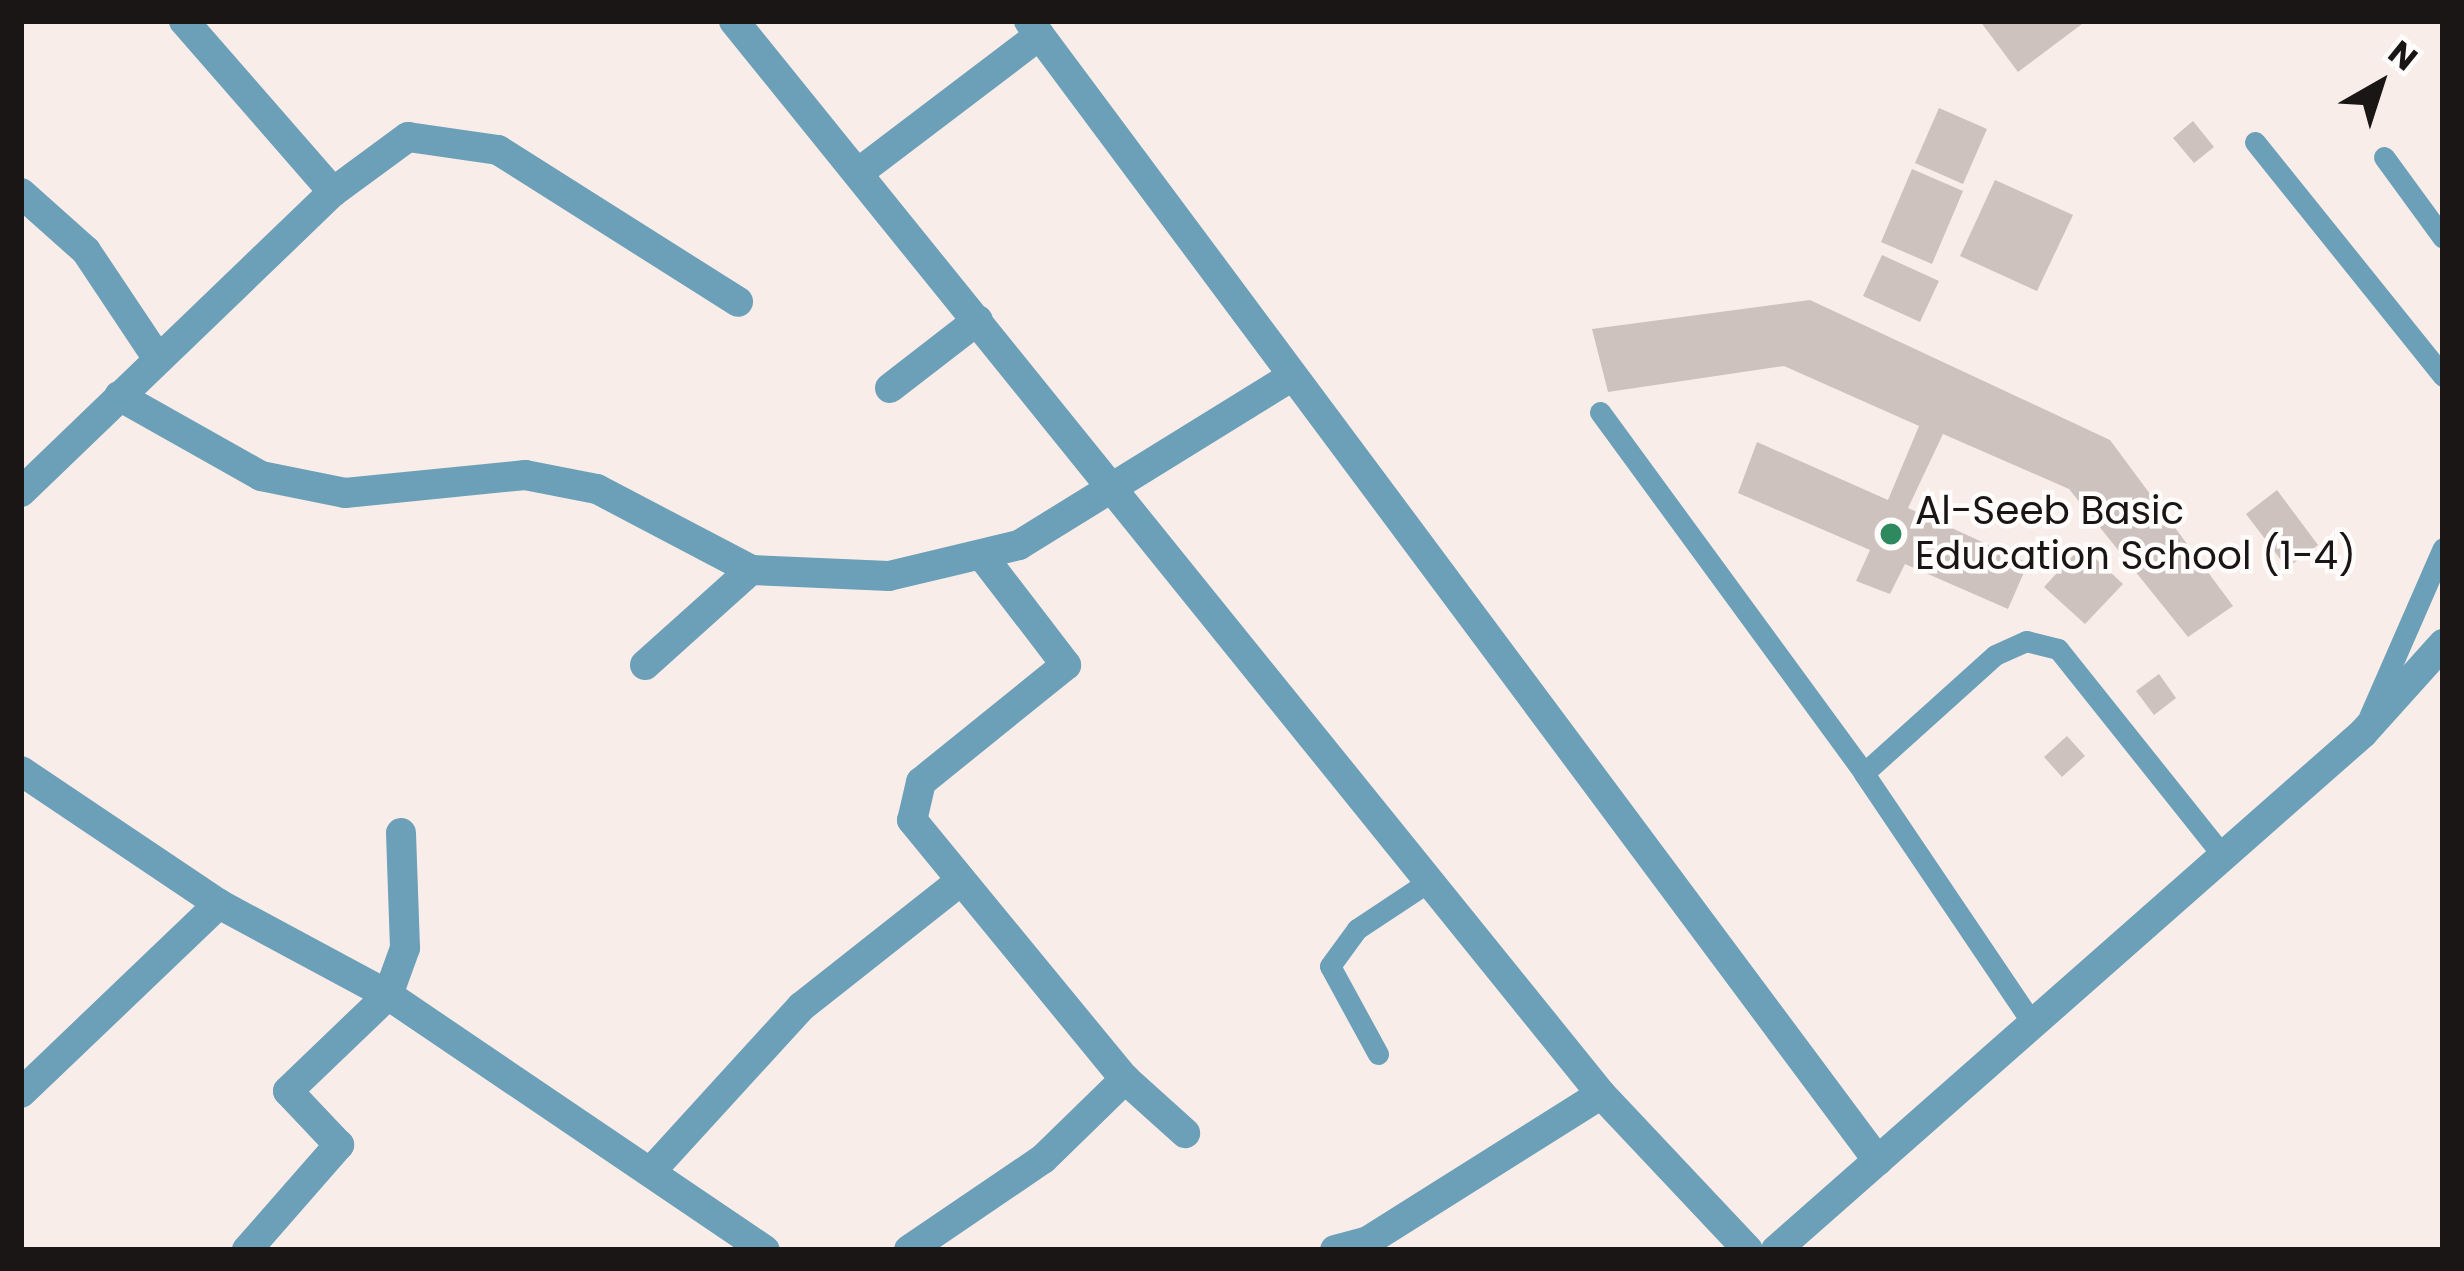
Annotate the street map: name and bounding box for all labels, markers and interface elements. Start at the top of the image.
north arrow [2320,24,2440,144]
text: N [2379,30,2427,82]
place label: Al-Seeb Basic Education School (1-4) [1915,489,2356,580]
marker: Al-Seeb Basic Education School (1-4) [1878,521,1904,547]

